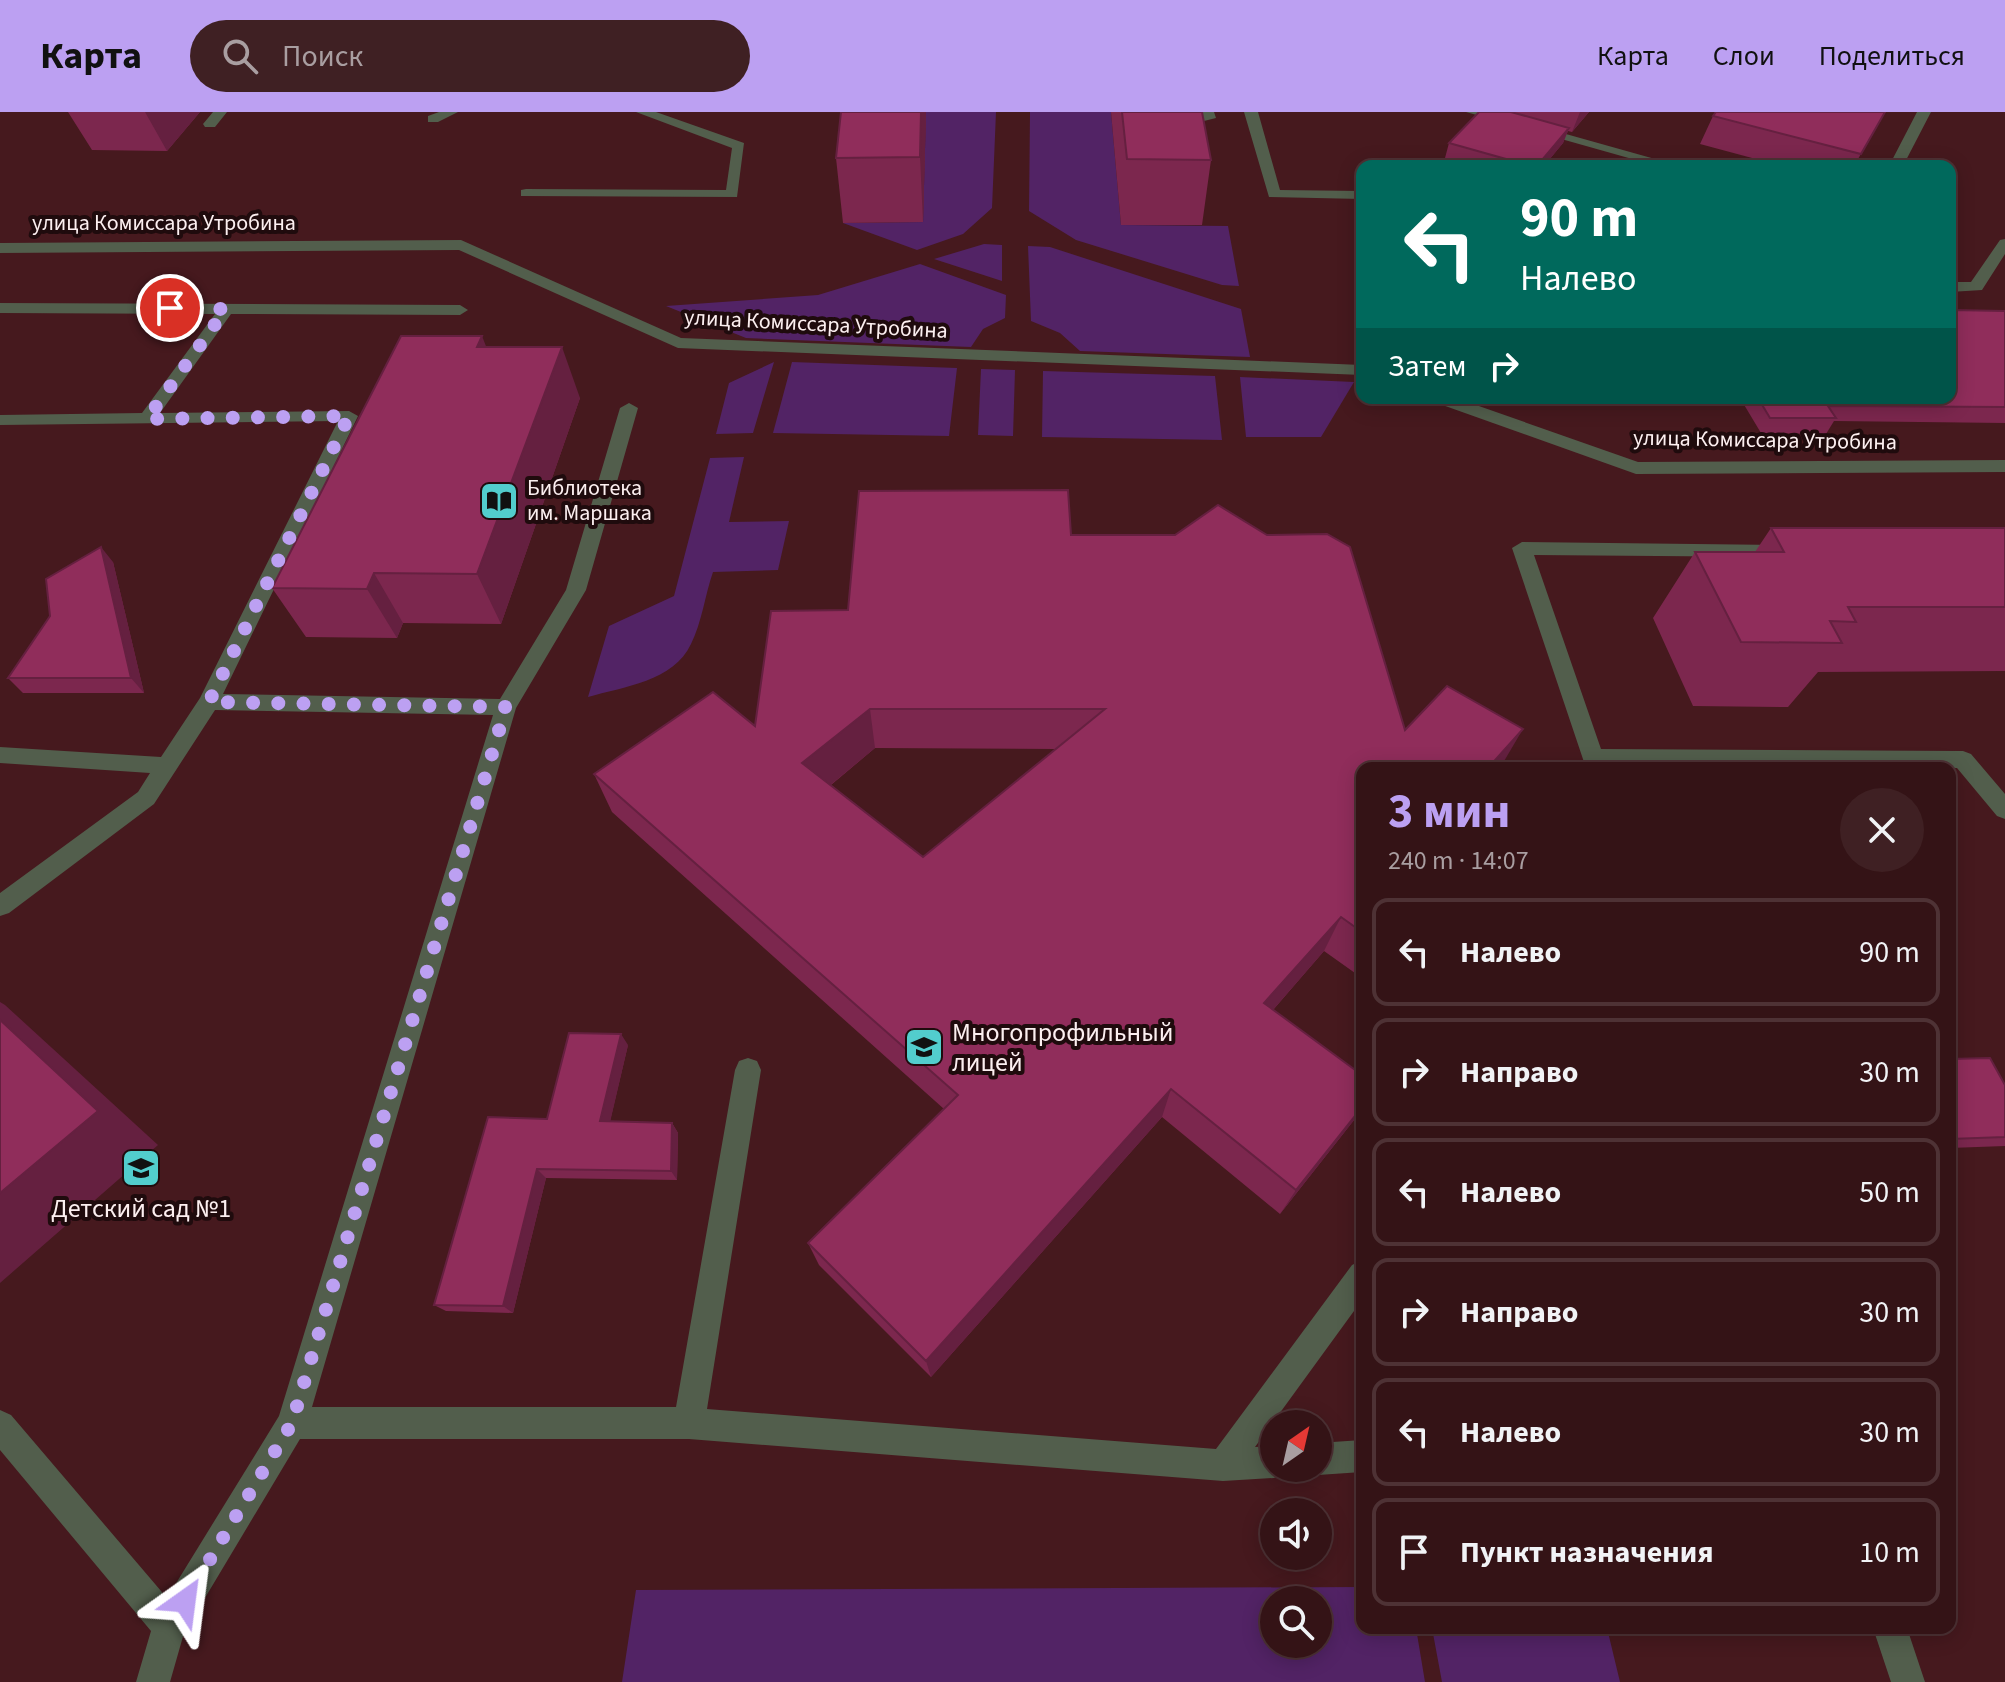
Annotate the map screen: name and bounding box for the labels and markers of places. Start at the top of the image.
pin [136,274,204,342]
place label: Библиотека им. Маршака [527,472,652,529]
library icon: Библиотека им. Маршака [478,480,520,522]
place label: Многопрофильный лицей [952,1014,1173,1081]
school or university icon: Многопрофильный лицей [903,1026,945,1068]
school or university icon: Детский сад №1 [120,1147,162,1189]
place label: Детский сад №1 [51,1190,231,1227]

